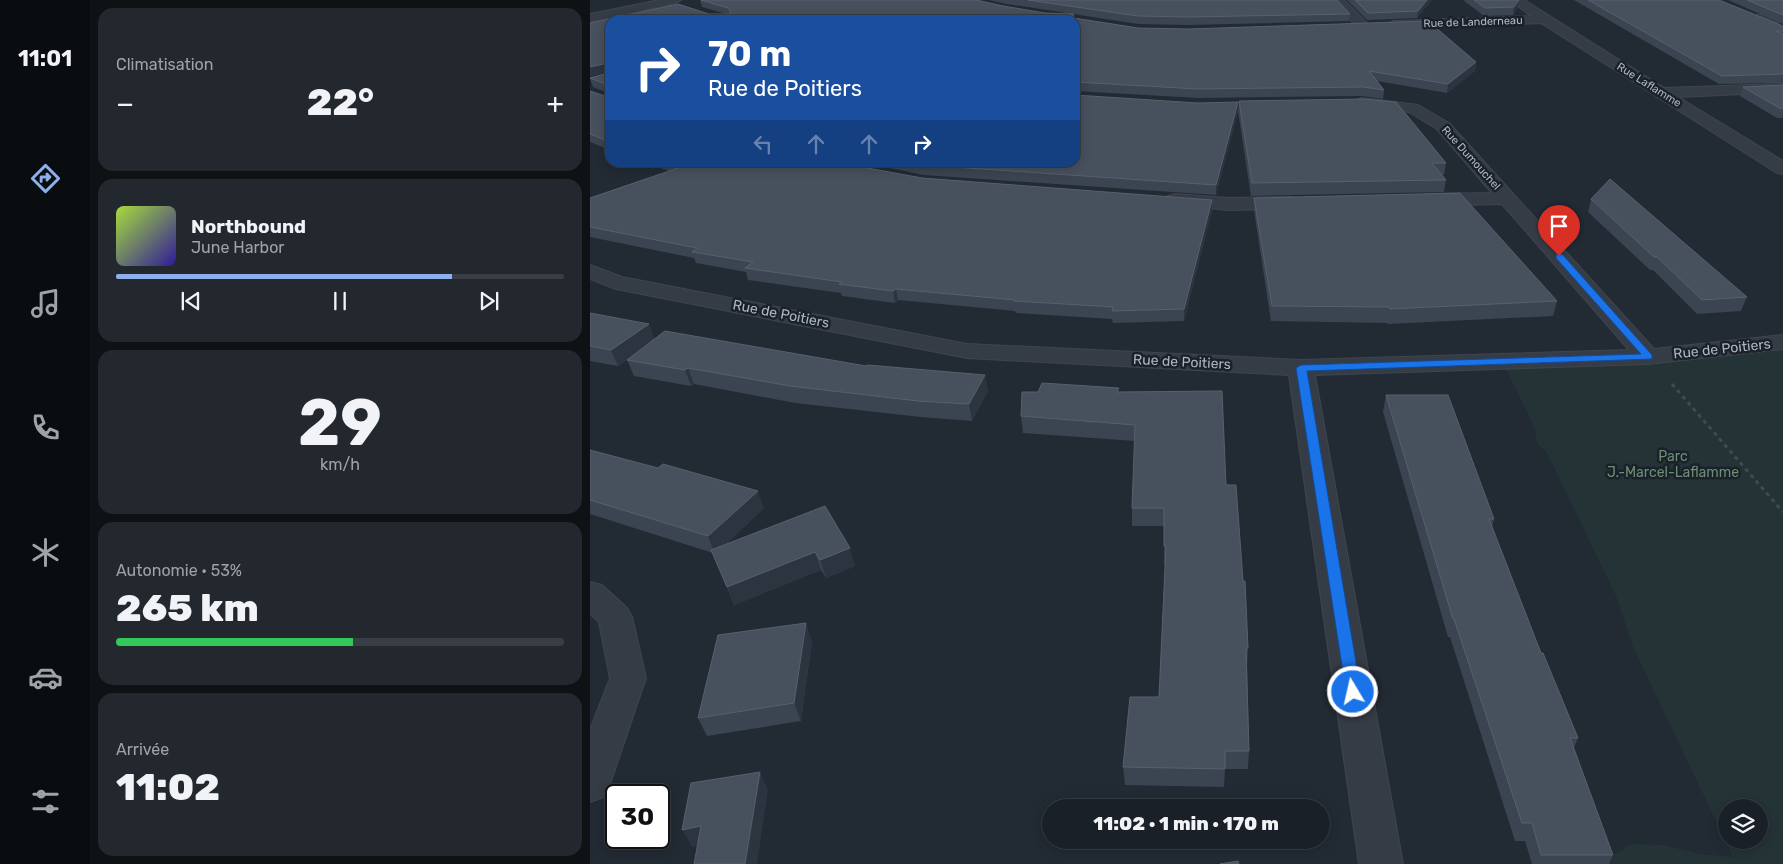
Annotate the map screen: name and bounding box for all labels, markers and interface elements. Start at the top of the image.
street label: Rue de Landerneau [1423,14,1523,30]
text: 70 m [708,33,791,75]
icon: right [625,35,690,100]
text: 11:01 [18,45,72,72]
text: Climatisation [116,55,213,74]
street label: Rue Laflamme [1614,60,1684,110]
text: Rue de Poitiers [708,75,862,102]
text: 22° [307,79,374,125]
text: − [116,87,134,120]
text: + [547,87,564,120]
street label: Rue Dumouchel [1439,123,1503,193]
icon: left [749,130,777,158]
icon: ahead [802,130,830,158]
icon: ahead [855,130,883,158]
icon: right [908,130,936,158]
icon: directions [28,161,63,196]
pin [1538,205,1580,256]
icon: arrive [1545,212,1573,240]
text: Northbound [191,215,306,238]
text: June Harbor [191,238,284,257]
icon: music [28,286,63,321]
icon: previous [177,287,205,315]
icon: pause [326,287,354,315]
icon: next [475,287,503,315]
street label: Rue de Poitiers [731,296,831,332]
street label: Rue de Poitiers [1672,335,1772,363]
street label: Rue de Poitiers [1133,351,1231,373]
text: 29 [298,384,382,461]
icon: phone [28,410,63,445]
park label: Parc J.-Marcel-Laflamme [1607,448,1739,481]
text: km/h [320,455,360,474]
icon: climate [28,535,63,570]
text: Autonomie · 53% [116,561,242,580]
text: 265 km [116,585,259,631]
icon: car [28,660,63,695]
position arrow [1326,665,1378,717]
text: Arrivée [116,740,169,759]
text: 11:02 [116,764,220,810]
icon: filters [28,784,63,819]
speed limit sign: 30 [605,784,670,849]
map controls [1718,799,1768,849]
button: layers [1718,799,1768,849]
text: 11:02 · 1 min · 170 m [1093,812,1279,835]

